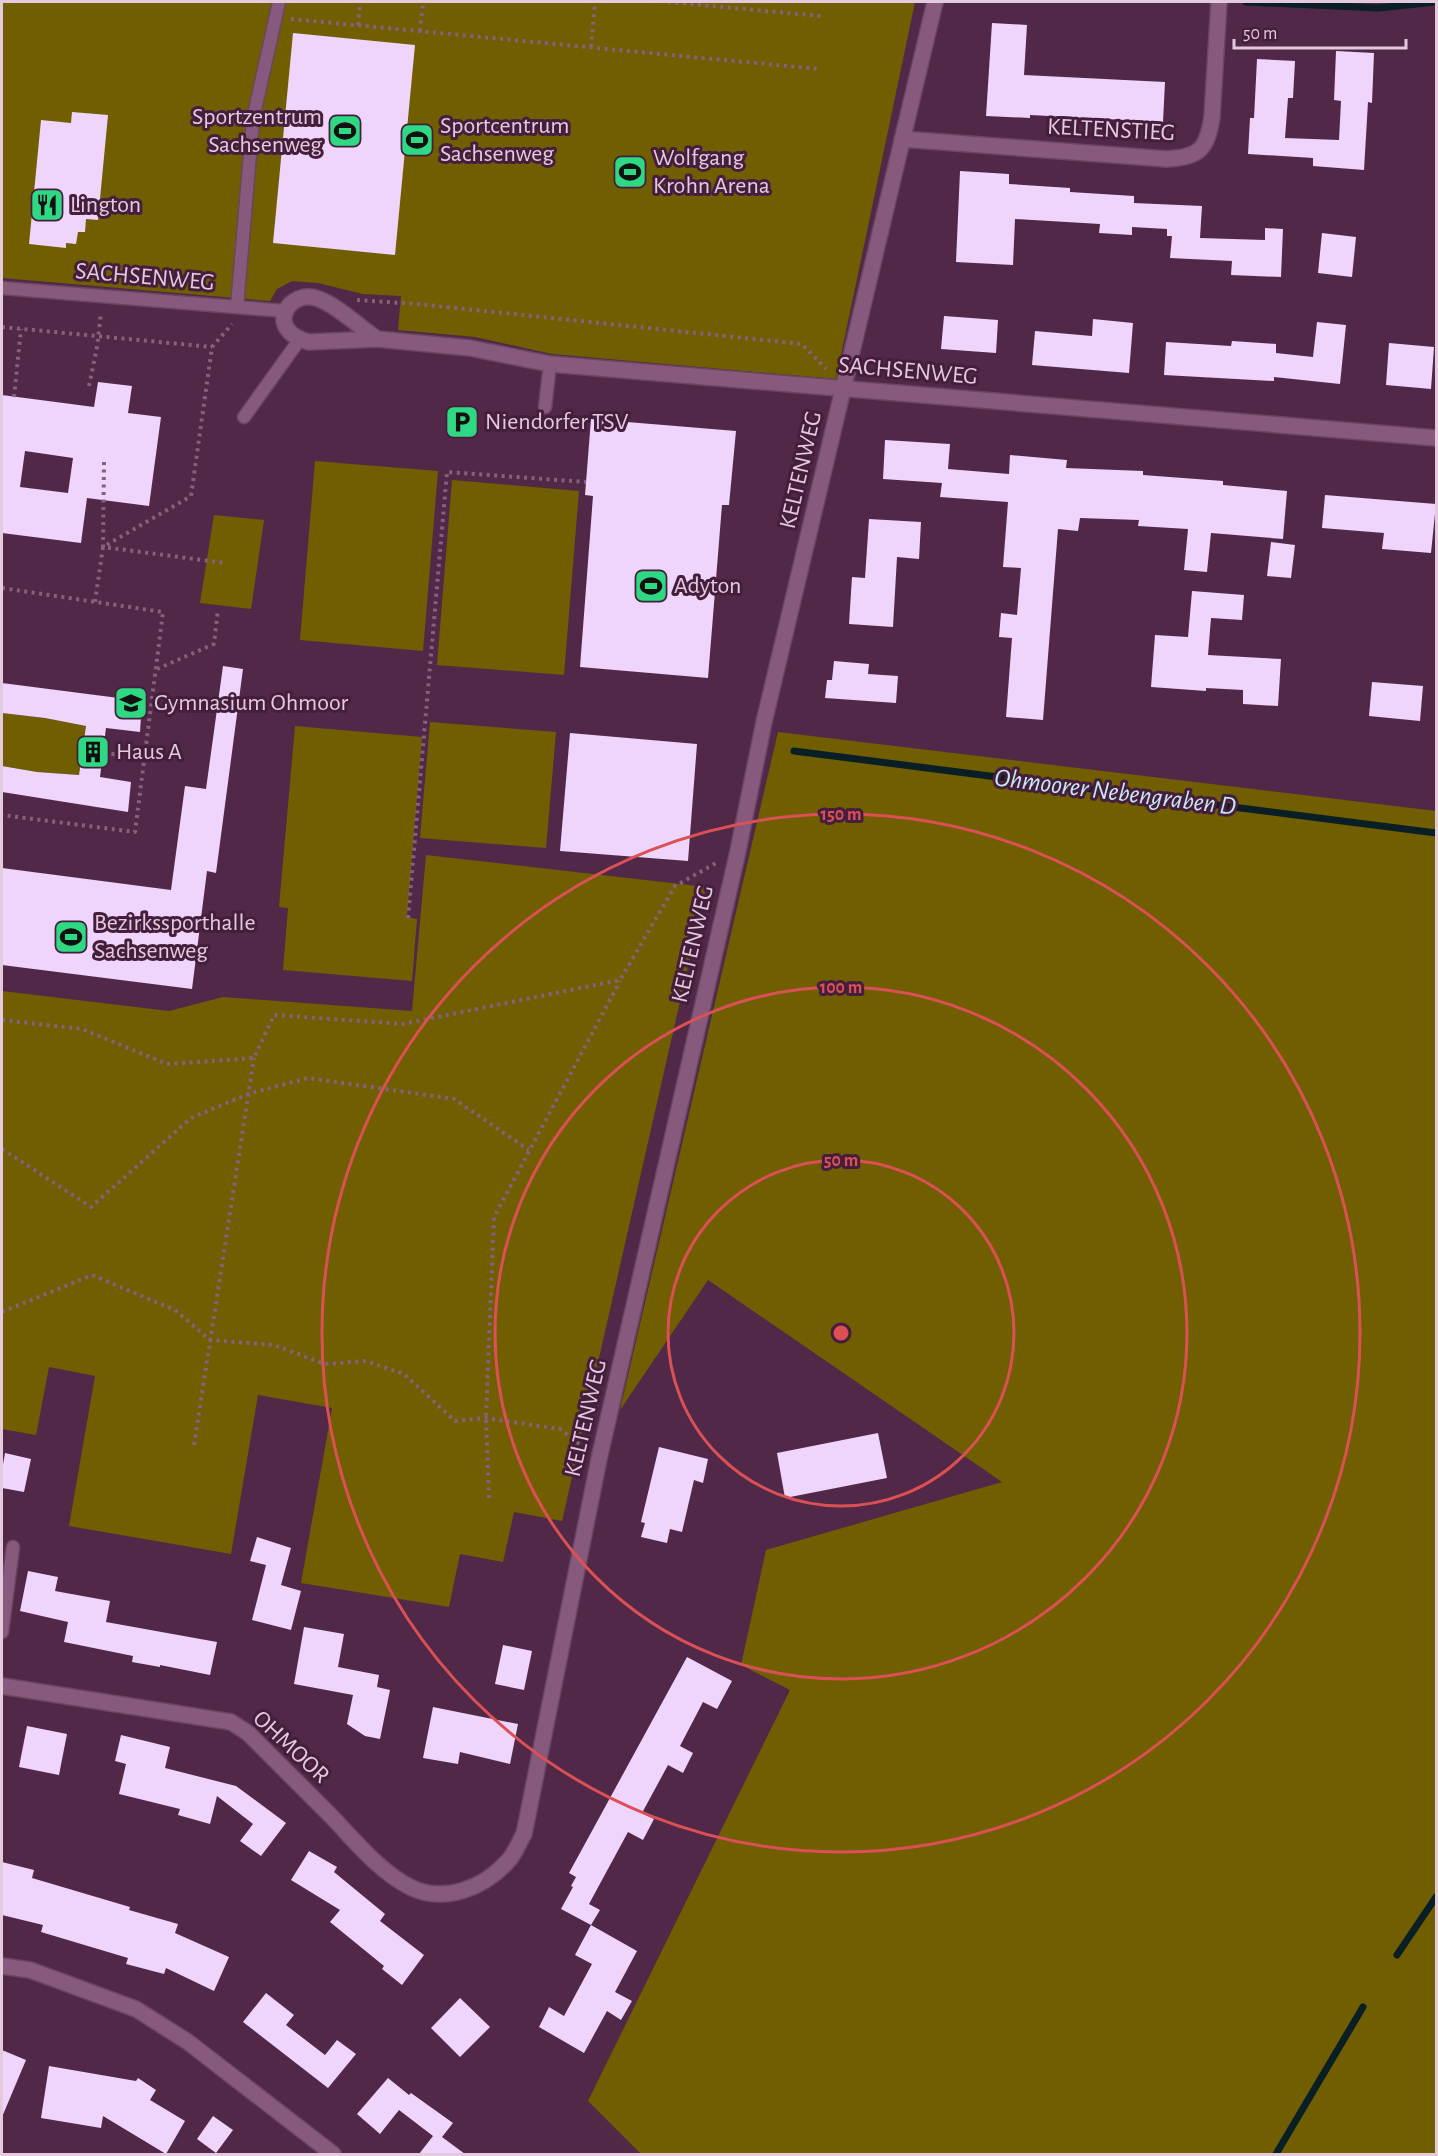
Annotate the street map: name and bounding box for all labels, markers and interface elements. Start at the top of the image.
scale bar [1234,12,1406,50]
text: 50 m [1243,25,1277,43]
place label: Sportzentrum Sachsenweg [192,105,322,157]
sports icon: Sportzentrum Sachsenweg [327,113,363,149]
place label: Sportcentrum Sachsenweg [440,114,569,166]
street label: KELTENSTIEG [1046,115,1176,145]
sports icon: Sportcentrum Sachsenweg [399,122,435,158]
place label: Wolfgang Krohn Arena [653,146,770,198]
sports icon: Wolfgang Krohn Arena [612,154,648,190]
restaurant icon: Lington [29,187,65,223]
place label: Lington [70,193,141,217]
street label: SACHSENWEG [74,259,216,295]
street label: SACHSENWEG [837,353,979,389]
parking icon: Niendorfer TSV [444,404,480,440]
street label: KELTENWEG [776,409,826,531]
place label: Niendorfer TSV [485,410,629,434]
sports icon: Adyton [633,568,669,604]
place label: Adyton [674,574,741,598]
school or university icon: Gymnasium Ohmoor [113,685,149,721]
place label: Gymnasium Ohmoor [154,691,348,715]
building icon: Haus A [75,734,111,770]
place label: Haus A [116,740,182,764]
water label: Ohmoorer Nebengraben D [993,764,1237,820]
text: 150 m [821,806,861,824]
street label: KELTENWEG [668,883,718,1005]
place label: Bezirkssporthalle Sachsenweg [94,911,256,963]
sports icon: Bezirkssporthalle Sachsenweg [53,919,89,955]
text: 100 m [820,979,862,997]
text: 50 m [824,1152,858,1170]
centre of rings [831,1323,851,1343]
street label: KELTENWEG [561,1357,611,1479]
street label: OHMOOR [248,1706,334,1788]

